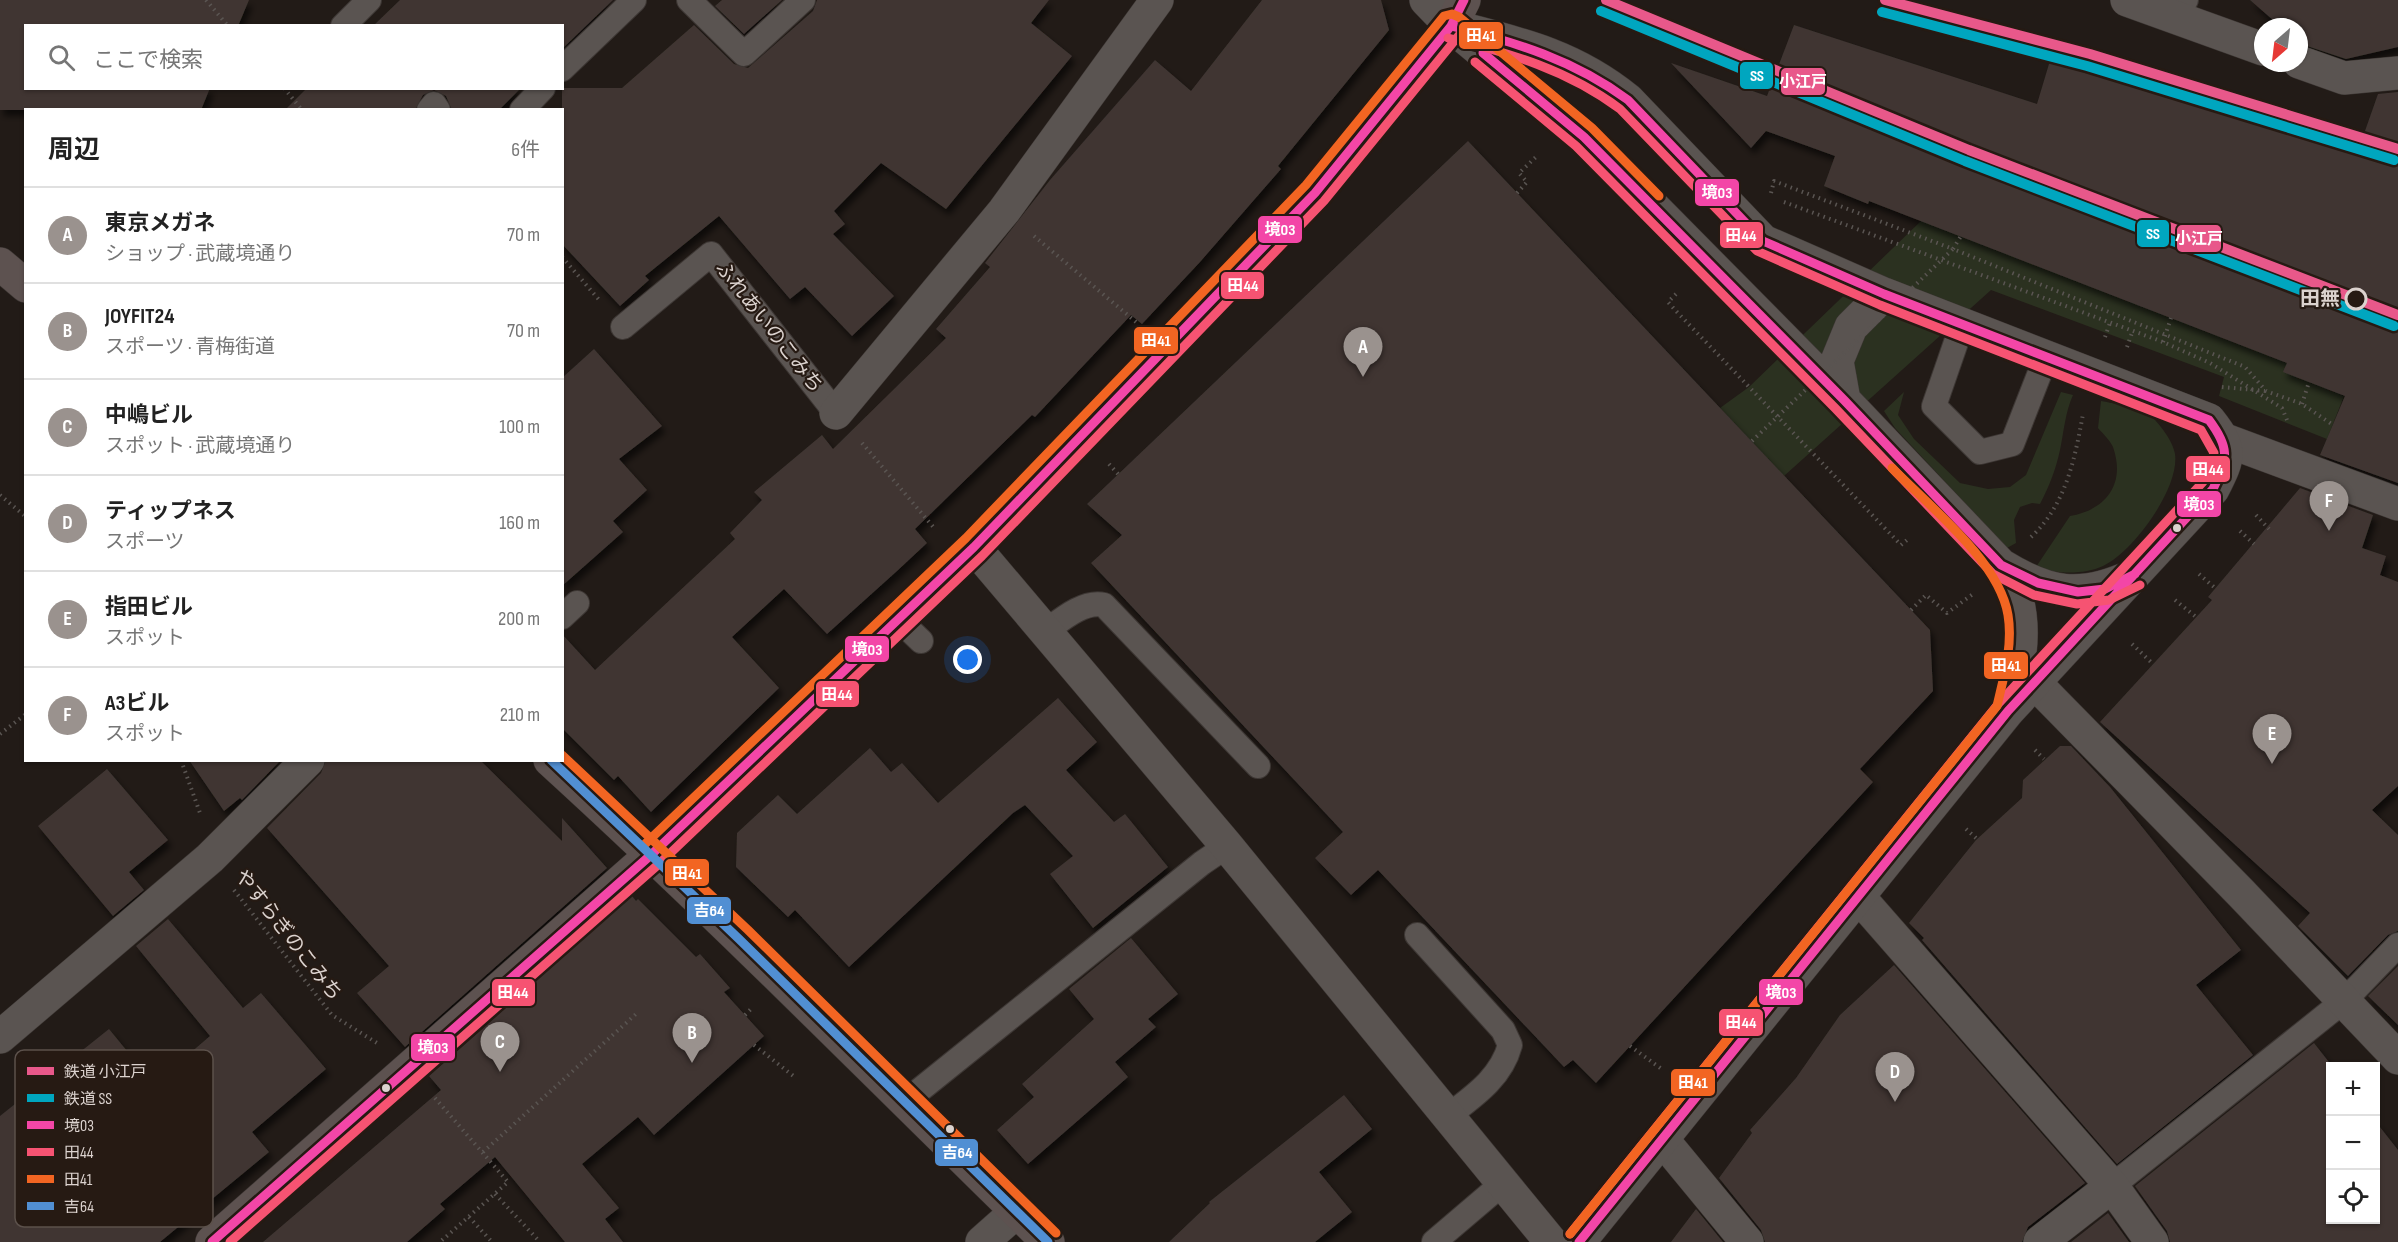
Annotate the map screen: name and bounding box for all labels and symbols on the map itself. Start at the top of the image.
north arrow [2254,18,2308,72]
line badge: 田41 [1458,21,1504,50]
text: 田41 [1466,27,1497,46]
line badge: SS [1739,61,1774,90]
text: SS [1750,67,1764,86]
line badge: 小江戸 [1780,67,1826,96]
text: 小江戸 [1779,73,1827,92]
line badge: 境03 [1694,178,1740,207]
text: 境03 [1702,184,1732,203]
line badge: 境03 [1257,215,1303,244]
line badge: SS [2136,219,2170,248]
text: 境03 [1265,221,1295,240]
line badge: 田44 [1719,221,1764,249]
line badge: 小江戸 [2176,224,2222,253]
text: SS [2146,225,2160,244]
text: 田44 [1726,227,1757,246]
text: 小江戸 [2175,230,2223,249]
street label: ふれあいのこみち [710,257,828,397]
line badge: 田44 [1220,271,1265,300]
text: 田44 [1228,277,1259,296]
place label: 田無 [2300,287,2340,311]
marker: 田無 [2345,288,2367,310]
line badge: 田41 [1133,326,1179,355]
pin: A [1344,328,1382,377]
text: 田41 [1141,332,1172,351]
line badge: 田44 [2185,455,2231,483]
text: 田44 [2193,461,2224,480]
pin: F [2310,482,2348,531]
line badge: 境03 [2176,490,2222,518]
text: 境03 [2184,496,2214,515]
unlabelled marker [2171,522,2183,534]
line badge: 境03 [844,635,890,663]
text: 境03 [852,641,882,660]
your location [953,645,982,674]
line badge: 田41 [1983,651,2029,680]
text: 田41 [1991,657,2022,676]
line badge: 田44 [815,680,860,708]
text: 田44 [822,686,853,705]
pin: E [2252,714,2292,764]
line badge: 田41 [664,858,710,887]
street label: やすらぎのこみち [229,865,347,1005]
text: 田41 [672,865,703,884]
line badge: 吉64 [686,896,732,925]
text: 吉64 [693,902,725,921]
line badge: 田44 [491,978,536,1007]
line badge: 境03 [1758,978,1804,1006]
text: 田44 [498,984,529,1003]
text: 境03 [1766,984,1796,1003]
line badge: 田44 [1718,1008,1764,1037]
pin: B [672,1014,712,1063]
text: 田44 [1726,1014,1757,1033]
pin: C [480,1022,520,1072]
line badge: 境03 [410,1033,456,1062]
text: 境03 [418,1039,448,1058]
legend [15,1050,213,1227]
pin: D [1876,1052,1914,1102]
text: 鉄道 小江戸 [64,1063,147,1082]
line badge: 田41 [1670,1068,1716,1097]
text: 田41 [1678,1074,1709,1093]
unlabelled marker [380,1082,392,1094]
text: 鉄道 SS [64,1090,112,1109]
text: 境03 [64,1117,94,1136]
unlabelled marker [944,1123,956,1135]
line badge: 吉64 [934,1138,979,1167]
text: 田44 [64,1144,94,1163]
text: 吉64 [941,1144,973,1163]
text: 田41 [64,1171,93,1190]
text: 吉64 [64,1198,94,1217]

